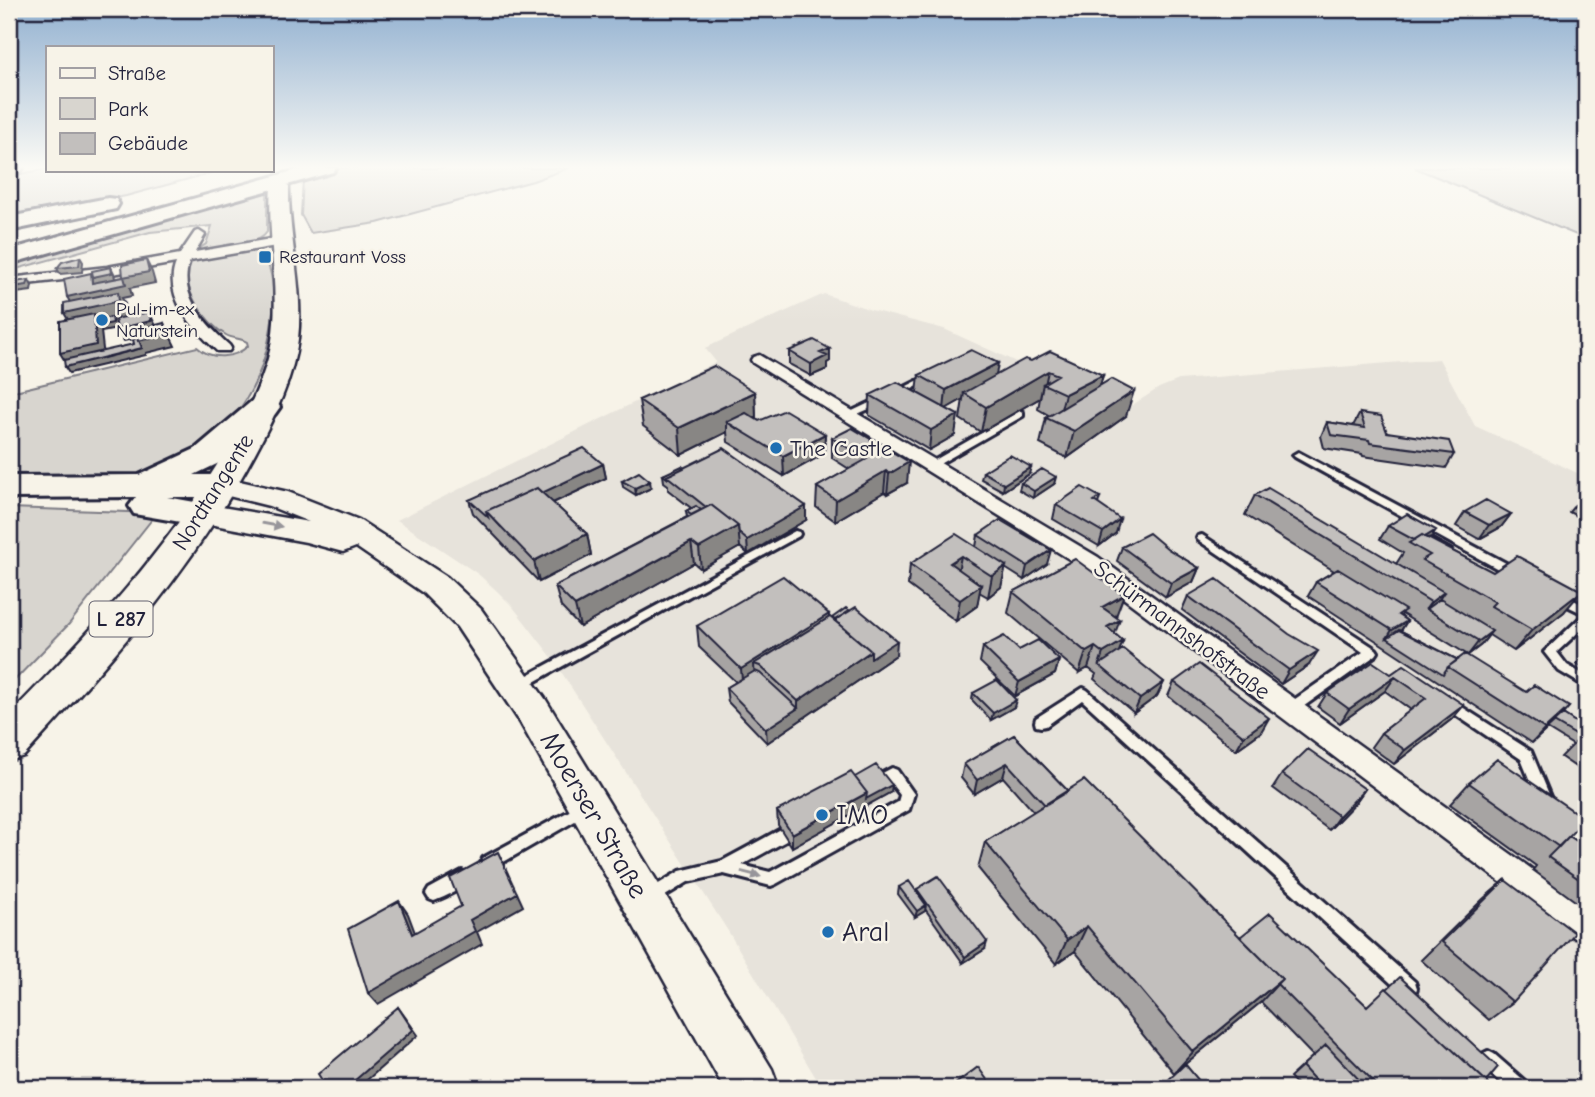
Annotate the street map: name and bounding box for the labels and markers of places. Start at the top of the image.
place label: Restaurant Voss [279,246,406,268]
marker: Restaurant Voss [257,249,273,265]
place label: Pul-im-ex Naturstein [116,298,198,342]
marker: Pul-im-ex Naturstein [94,312,110,328]
place label: The Castle [790,435,892,462]
marker: The Castle [768,440,784,456]
place label: IMO [836,799,888,831]
marker: IMO [814,807,830,823]
place label: Aral [842,916,889,948]
marker: Aral [820,924,836,940]

